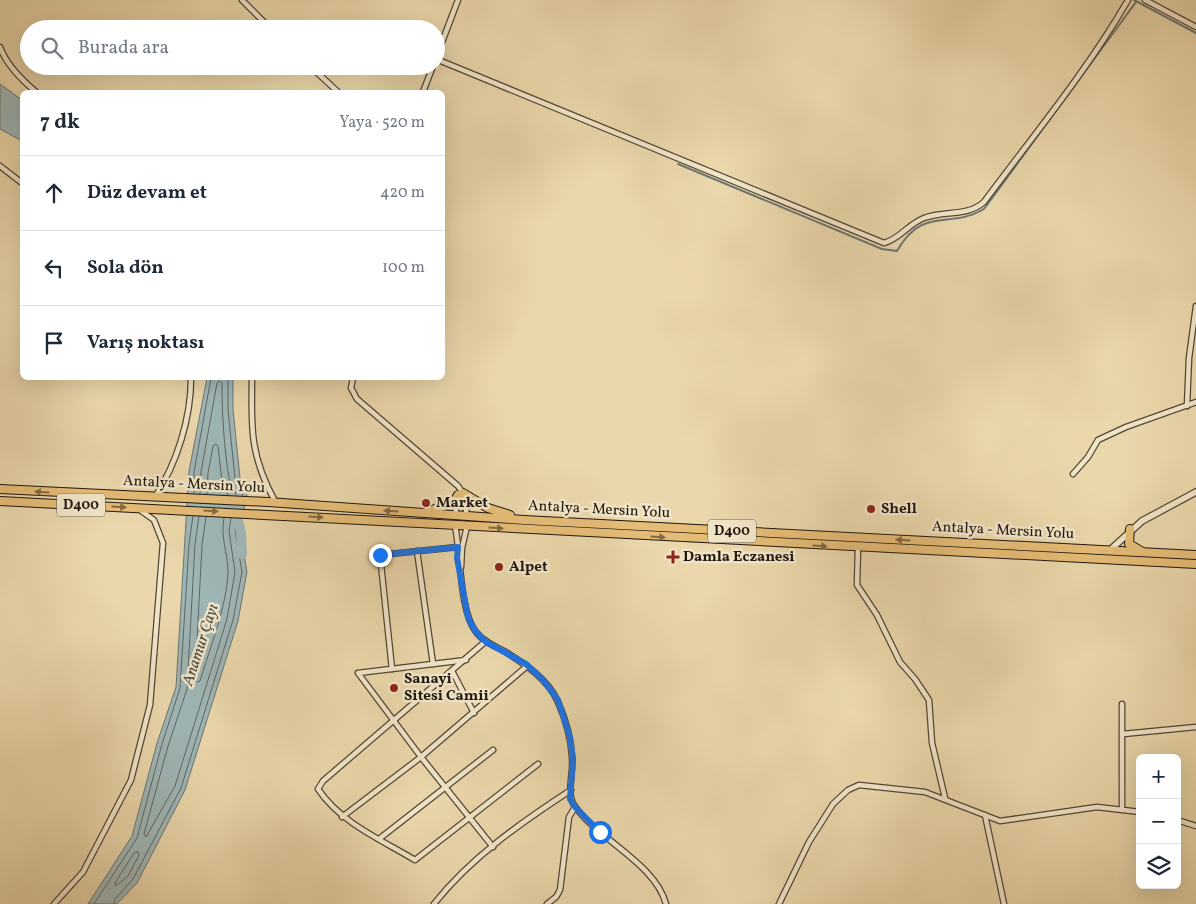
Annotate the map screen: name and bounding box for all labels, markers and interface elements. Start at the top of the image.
search box [20,20,445,75]
icon: search [38,34,66,62]
text: Burada ara [78,35,169,61]
text: 7 dk [40,108,80,137]
text: Yaya · 520 m [339,112,425,134]
icon: ahead [40,179,68,207]
text: Düz devam et [87,180,207,206]
text: 420 m [380,182,425,204]
icon: left [40,254,68,282]
text: Sola dön [87,255,164,281]
text: 100 m [382,257,425,279]
icon: arrive [40,329,68,357]
text: Varış noktası [87,330,204,356]
street label: Antalya - Mersin Yolu [122,471,266,499]
one-way arrow [33,488,49,496]
place label: Market [436,493,488,514]
road number: D400 [57,494,105,516]
street label: Antalya - Mersin Yolu [527,496,671,524]
marker: Market [420,497,432,509]
place label: Shell [881,499,917,520]
one-way arrow [111,503,127,511]
marker: Shell [865,503,877,515]
one-way arrow [383,506,399,514]
one-way arrow [203,508,219,516]
one-way arrow [308,514,324,522]
street label: Antalya - Mersin Yolu [931,517,1075,545]
road number: D400 [708,520,756,542]
one-way arrow [488,524,504,532]
one-way arrow [650,533,666,541]
one-way arrow [894,536,910,544]
one-way arrow [812,542,828,550]
route end [369,544,392,567]
place label: Damla Eczanesi [683,547,795,568]
marker: Damla Eczanesi [667,551,679,563]
place label: Alpet [509,557,548,578]
marker: Alpet [493,561,505,573]
water label: Anamur Çayı [177,601,225,690]
place label: Sanayi Sitesi Camii [404,669,489,707]
marker: Sanayi Sitesi Camii [388,682,400,694]
map controls [1136,754,1181,889]
button: + [1136,754,1181,799]
button: − [1136,799,1181,844]
route start [589,821,612,844]
button: layers [1136,844,1181,889]

